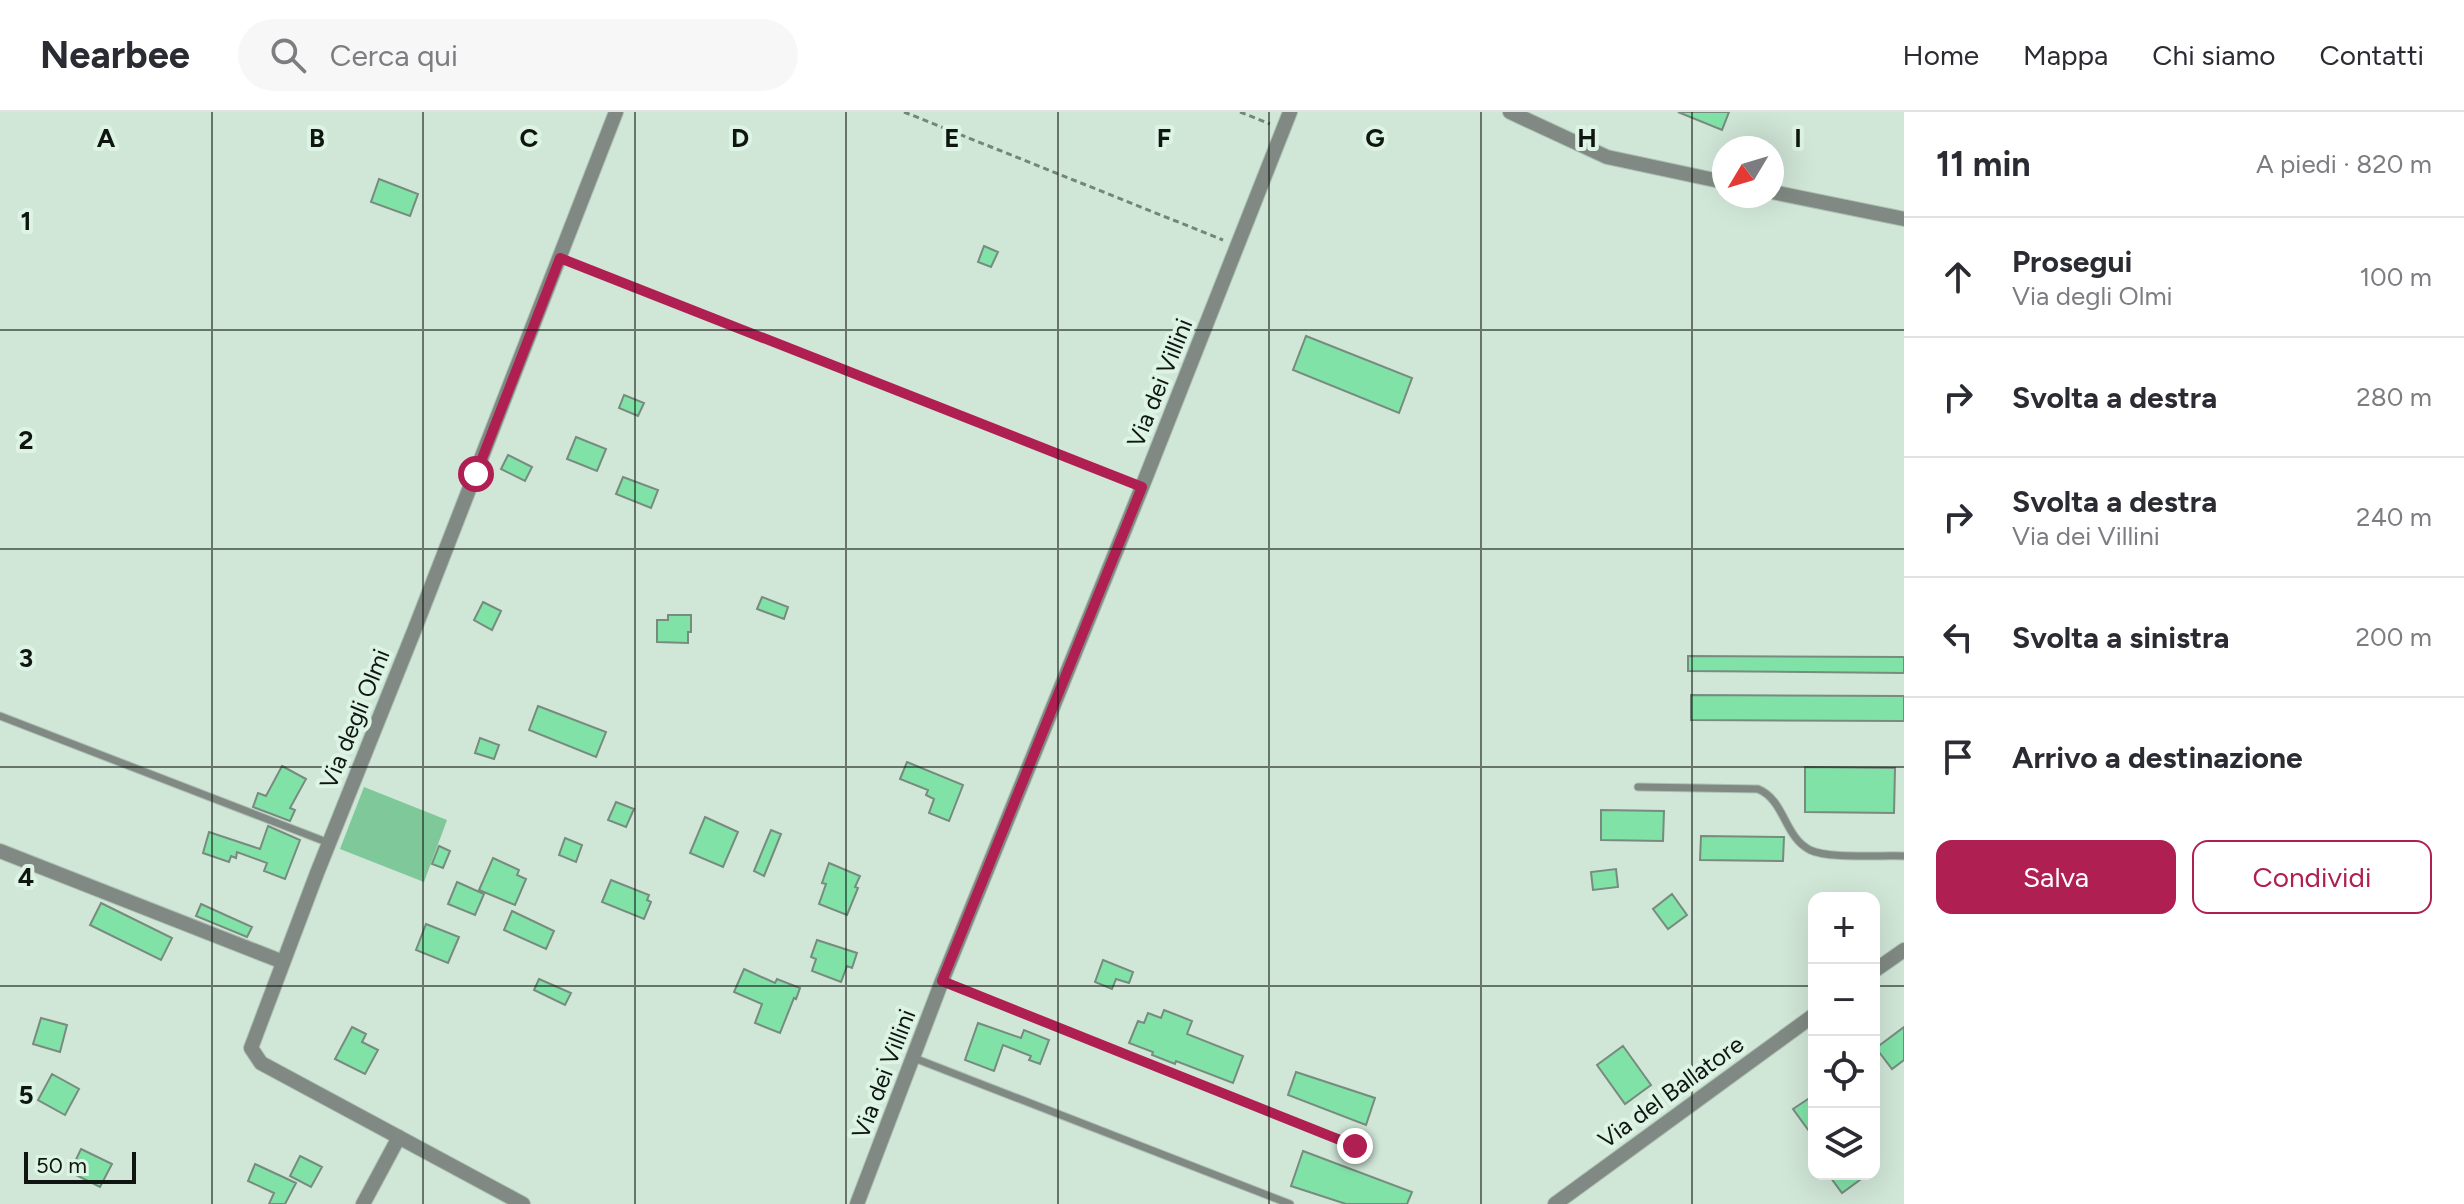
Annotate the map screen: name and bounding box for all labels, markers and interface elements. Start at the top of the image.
search box [238,19,798,91]
text: Nearbee [40,32,190,78]
icon: search [266,33,310,77]
text: Cerca qui [330,37,458,74]
text: Home [1903,38,1979,72]
text: Mappa [2023,38,2108,72]
text: Chi siamo [2152,38,2275,72]
text: Contatti [2319,38,2424,72]
text: A [97,122,116,154]
text: B [309,122,325,154]
text: C [520,122,539,154]
text: D [731,122,749,154]
text: E [944,122,960,154]
text: F [1157,122,1171,154]
text: G [1365,122,1385,154]
text: H [1577,122,1597,154]
text: I [1794,122,1802,154]
north arrow [1712,136,1784,208]
text: 11 min [1936,144,2031,185]
text: A piedi · 820 m [2256,148,2432,180]
text: 1 [21,205,31,237]
text: Prosegui [2012,243,2132,280]
icon: ahead [1936,255,1980,299]
text: 100 m [2359,261,2432,293]
text: Via degli Olmi [2012,280,2173,312]
street label: Via dei Villini [1121,314,1199,451]
icon: right [1936,375,1980,419]
text: Svolta a destra [2012,379,2217,416]
text: 280 m [2356,381,2432,413]
text: 2 [18,424,34,456]
route start [458,456,494,492]
text: Svolta a destra [2012,483,2217,520]
icon: right [1936,495,1980,539]
text: 240 m [2356,501,2432,533]
text: Via dei Villini [2012,520,2160,552]
icon: left [1936,615,1980,659]
text: Svolta a sinistra [2012,619,2229,656]
text: 200 m [2356,621,2432,653]
text: 3 [19,642,33,674]
street label: Via degli Olmi [313,645,396,793]
icon: arrive [1936,735,1980,779]
text: Arrivo a destinazione [2012,739,2303,776]
button: Salva [1936,840,2176,914]
button: Condividi [2192,840,2432,914]
text: 4 [18,861,34,893]
map controls [1808,892,1880,1180]
button: + [1808,892,1880,964]
button: − [1808,964,1880,1036]
street label: Via dei Villini [846,1005,921,1143]
street label: Via del Ballatore [1592,1029,1749,1154]
button: locate [1808,1036,1880,1108]
text: 5 [18,1079,34,1111]
button: layers [1808,1108,1880,1180]
route end [1337,1128,1373,1164]
scale bar [24,1148,136,1184]
text: 50 m [36,1152,87,1179]

